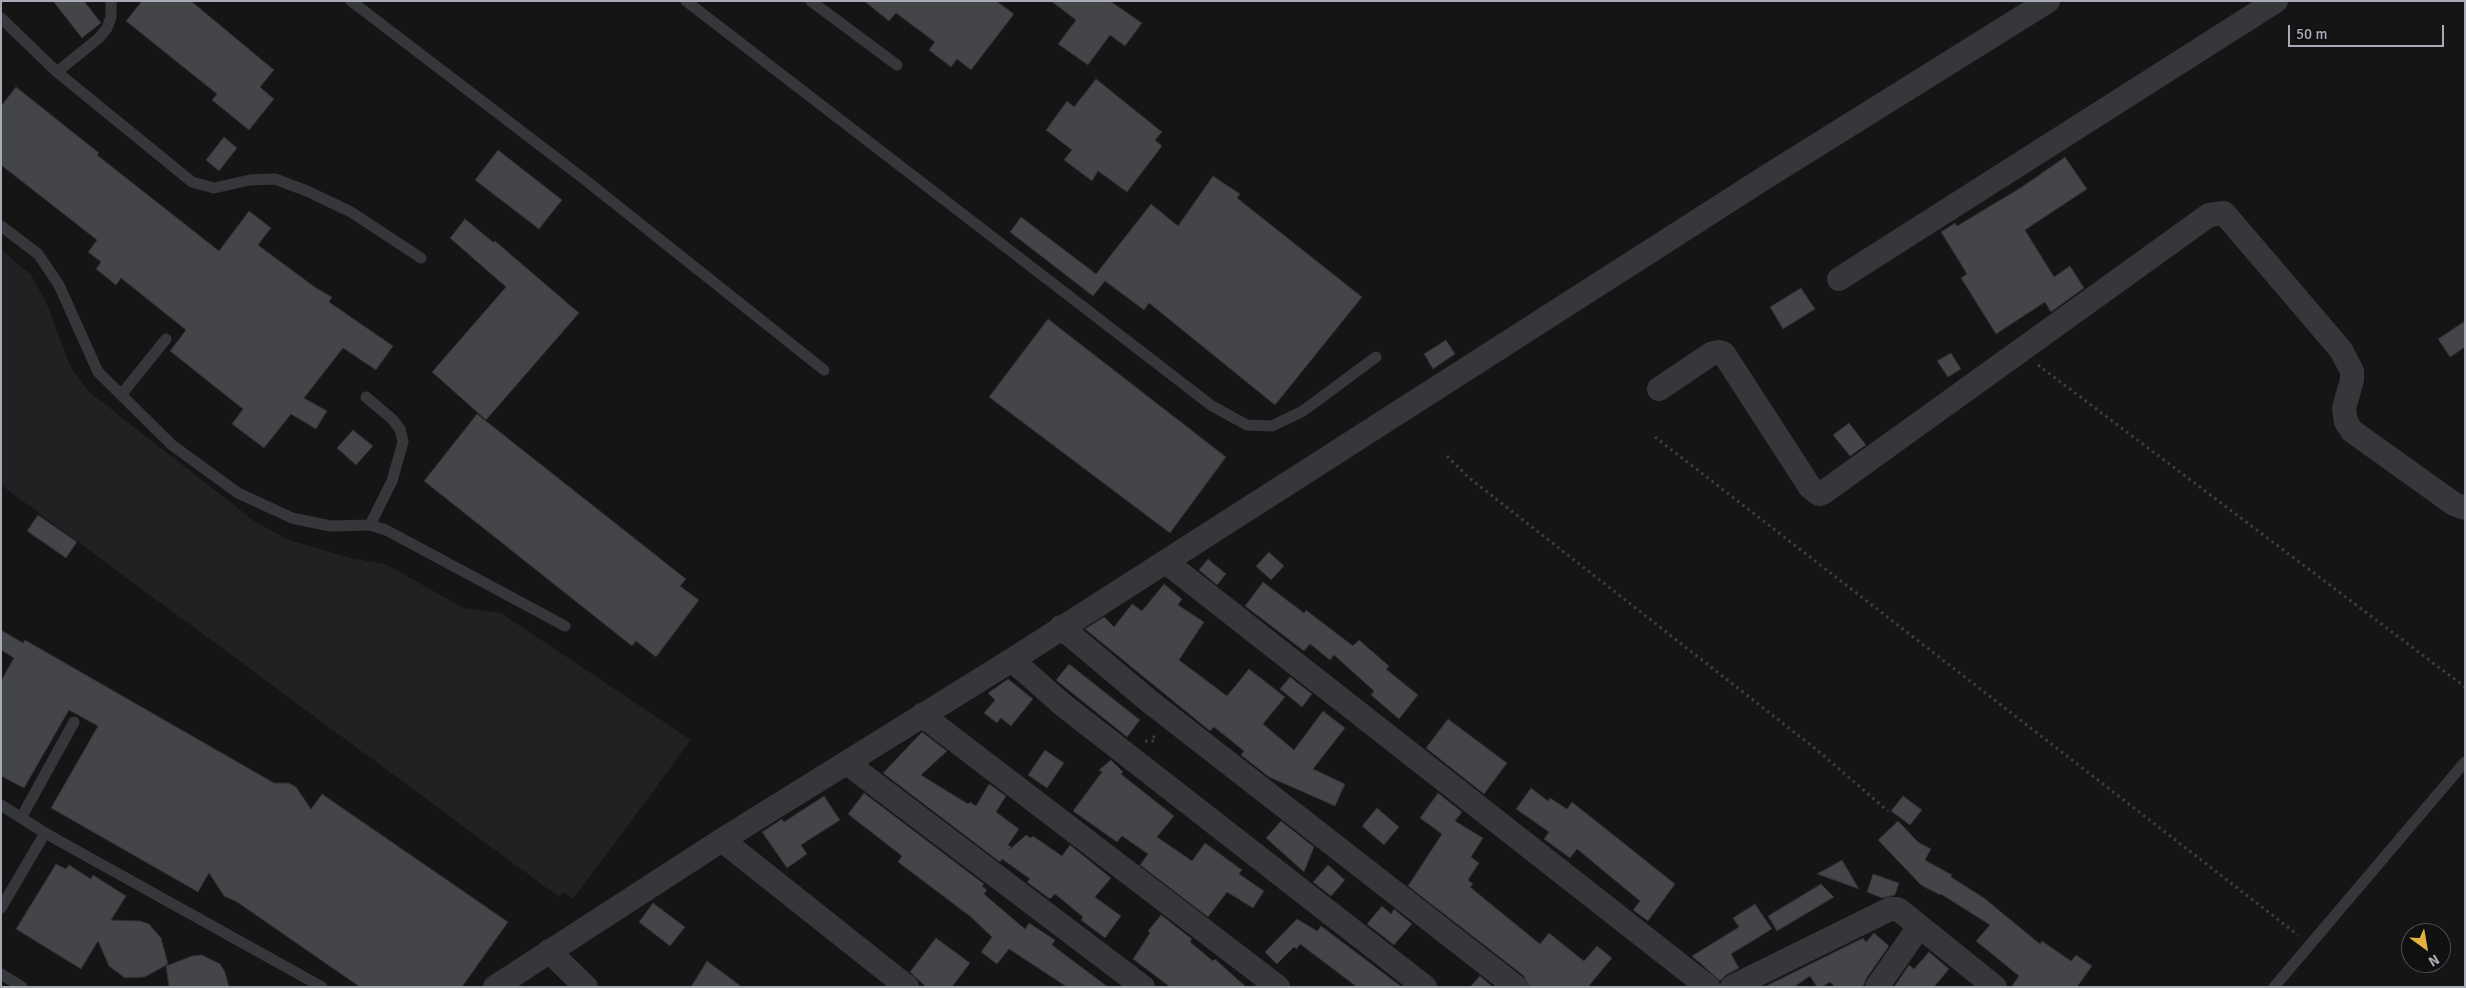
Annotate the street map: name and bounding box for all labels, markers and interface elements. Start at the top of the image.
scale bar [2291,15,2447,47]
text: 50 m [2296,25,2327,43]
north arrow [2401,923,2451,973]
text: N [2425,951,2442,970]

